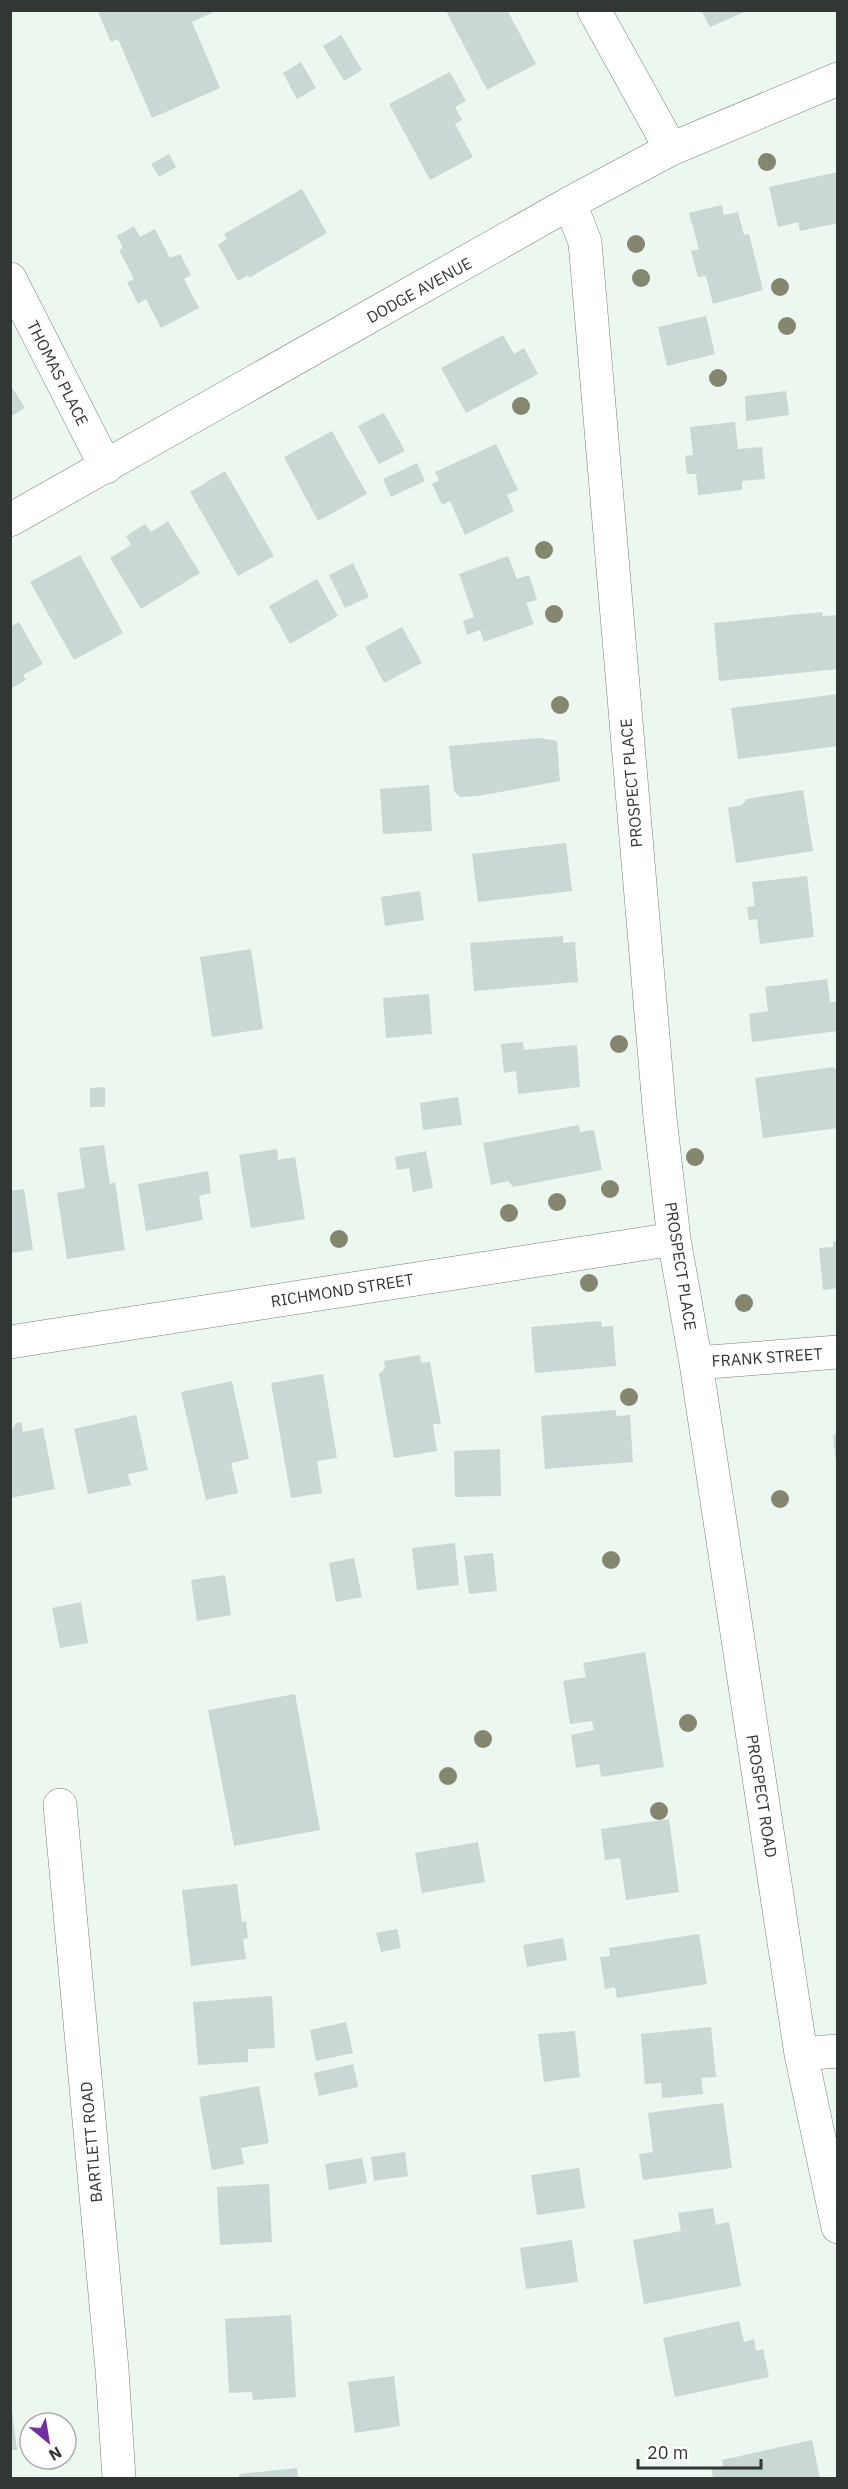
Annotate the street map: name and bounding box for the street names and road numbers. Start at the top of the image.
street label: DODGE AVENUE [363,253,475,327]
street label: THOMAS PLACE [23,317,93,429]
street label: PROSPECT PLACE [615,718,647,848]
street label: PROSPECT PLACE [661,1200,701,1332]
street label: RICHMOND STREET [269,1269,415,1311]
street label: FRANK STREET [711,1343,823,1371]
street label: PROSPECT ROAD [742,1733,782,1859]
street label: BARTLETT ROAD [76,2081,106,2203]

